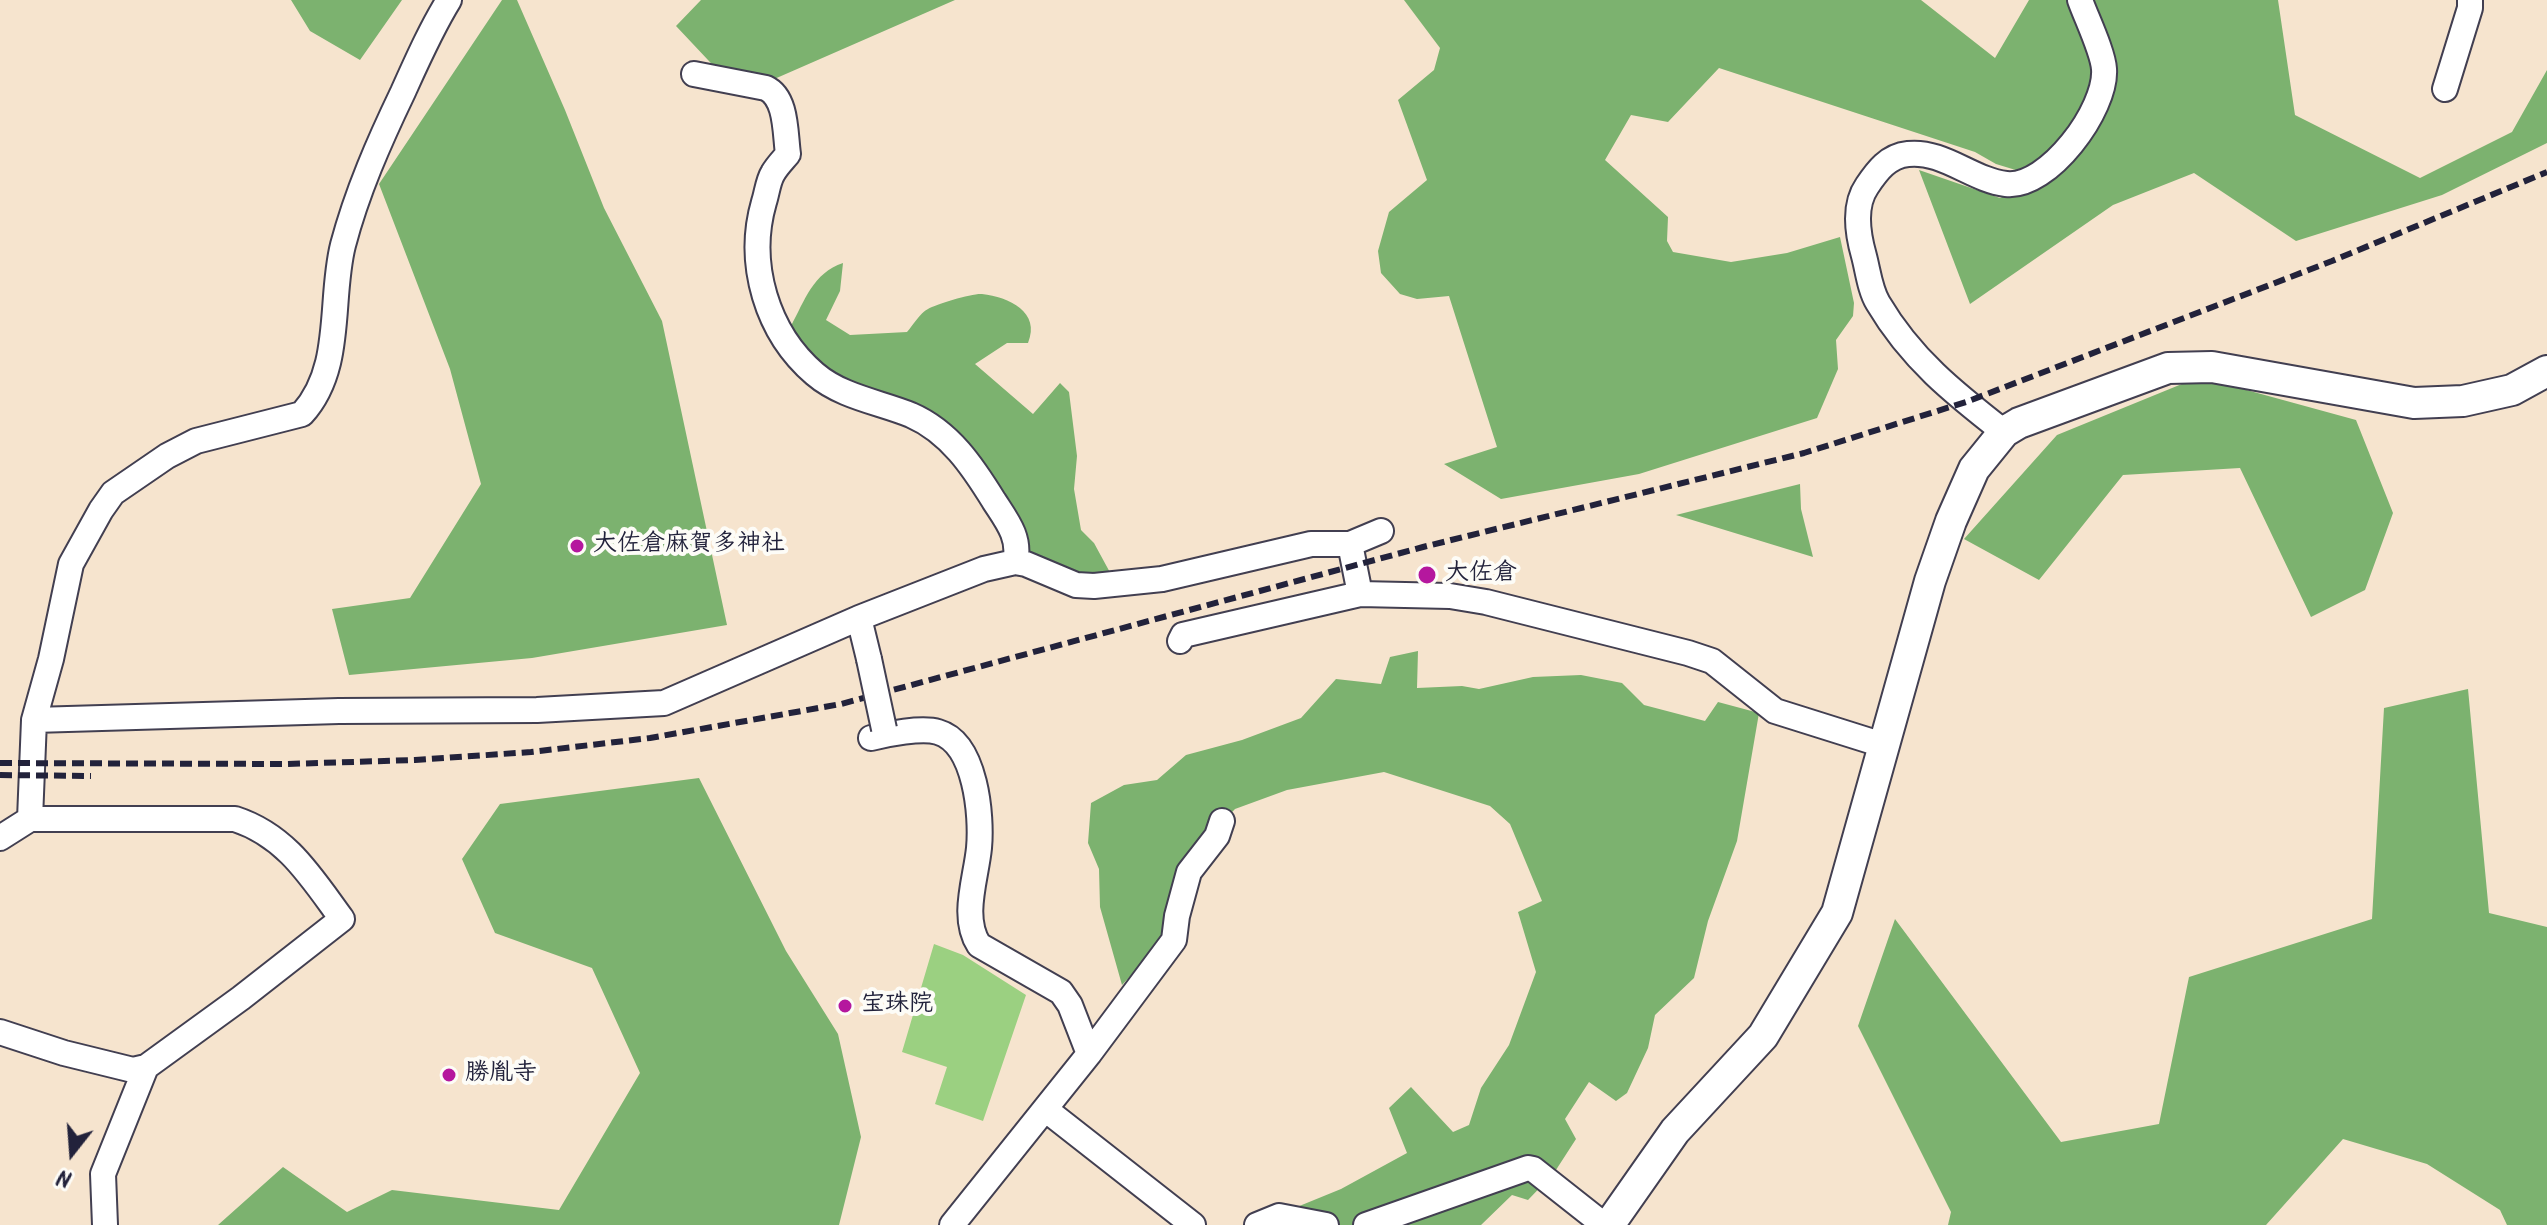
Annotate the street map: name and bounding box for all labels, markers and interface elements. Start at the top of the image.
place label: 大佐倉麻賀多神社 [593,532,785,560]
marker: 大佐倉麻賀多神社 [568,537,586,555]
place label: 大佐倉 [1445,561,1517,589]
marker: 大佐倉 [1416,564,1438,586]
place label: 宝珠院 [861,992,933,1020]
marker: 宝珠院 [836,997,854,1015]
place label: 勝胤寺 [465,1061,537,1089]
marker: 勝胤寺 [440,1066,458,1084]
north arrow [32,1113,112,1193]
text: N [53,1158,77,1195]

